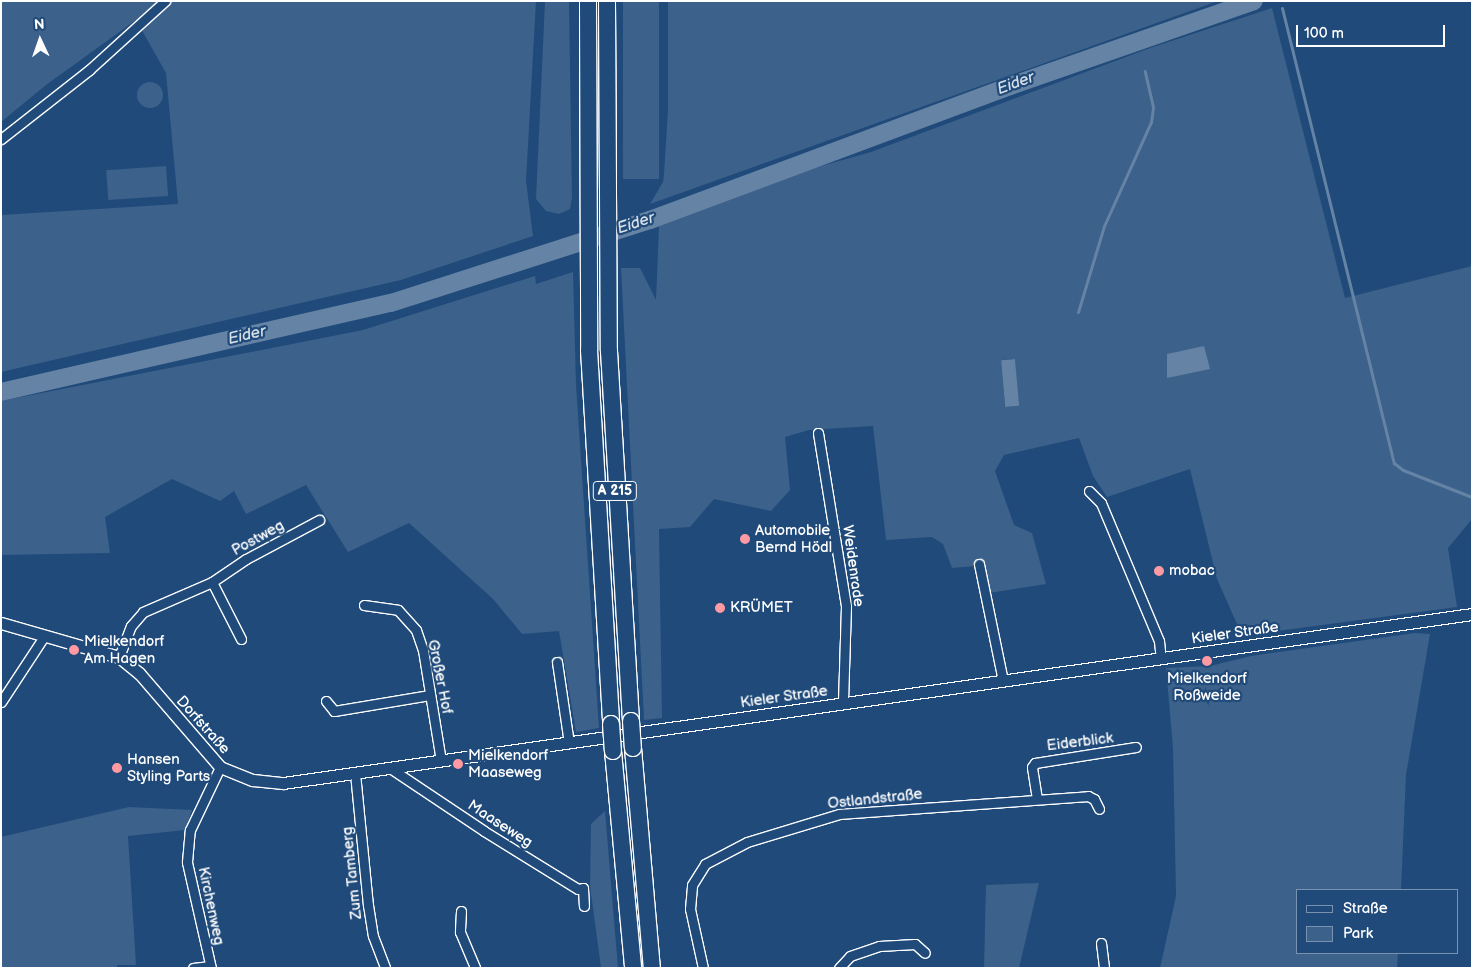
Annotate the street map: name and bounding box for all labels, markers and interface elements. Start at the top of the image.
north arrow [15,15,65,65]
scale bar [1298,15,1447,47]
text: N [33,16,45,33]
text: 100 m [1304,24,1344,43]
water label: Eider [995,68,1037,100]
water label: Eider [615,209,657,239]
water label: Eider [226,322,268,350]
road number: A 215 [592,480,638,502]
street label: Postweg [229,516,287,560]
place label: Automobile Bernd Hödl [755,521,832,556]
street label: Weidenrade [838,524,868,608]
marker: Automobile Bernd Hödl [739,533,751,545]
place label: mobac [1169,562,1215,580]
marker: mobac [1153,565,1165,577]
place label: KRÜMET [730,599,793,617]
marker: KRÜMET [714,602,726,614]
street label: Kieler Straße [1190,618,1280,648]
place label: Mielkendorf Am Hagen [84,632,164,667]
street label: Großer Hof [424,638,456,716]
marker: Mielkendorf Am Hagen [68,644,80,656]
marker: Mielkendorf Roßweide [1201,655,1213,667]
place label: Mielkendorf Roßweide [1167,669,1247,704]
street label: Kieler Straße [739,682,829,712]
street label: Dorfstraße [172,692,234,758]
street label: Eiderblick [1046,729,1114,755]
place label: Mielkendorf Maaseweg [468,746,548,781]
place label: Hansen Styling Parts [127,750,210,785]
marker: Mielkendorf Maaseweg [452,758,464,770]
marker: Hansen Styling Parts [111,762,123,774]
street label: Ostlandstraße [827,785,923,813]
street label: Maaseweg [464,796,536,852]
street label: Zum Tamberg [338,826,366,920]
street label: Kirchenweg [194,865,228,947]
legend [1296,889,1458,954]
text: Straße [1343,899,1388,918]
text: Park [1343,924,1373,943]

